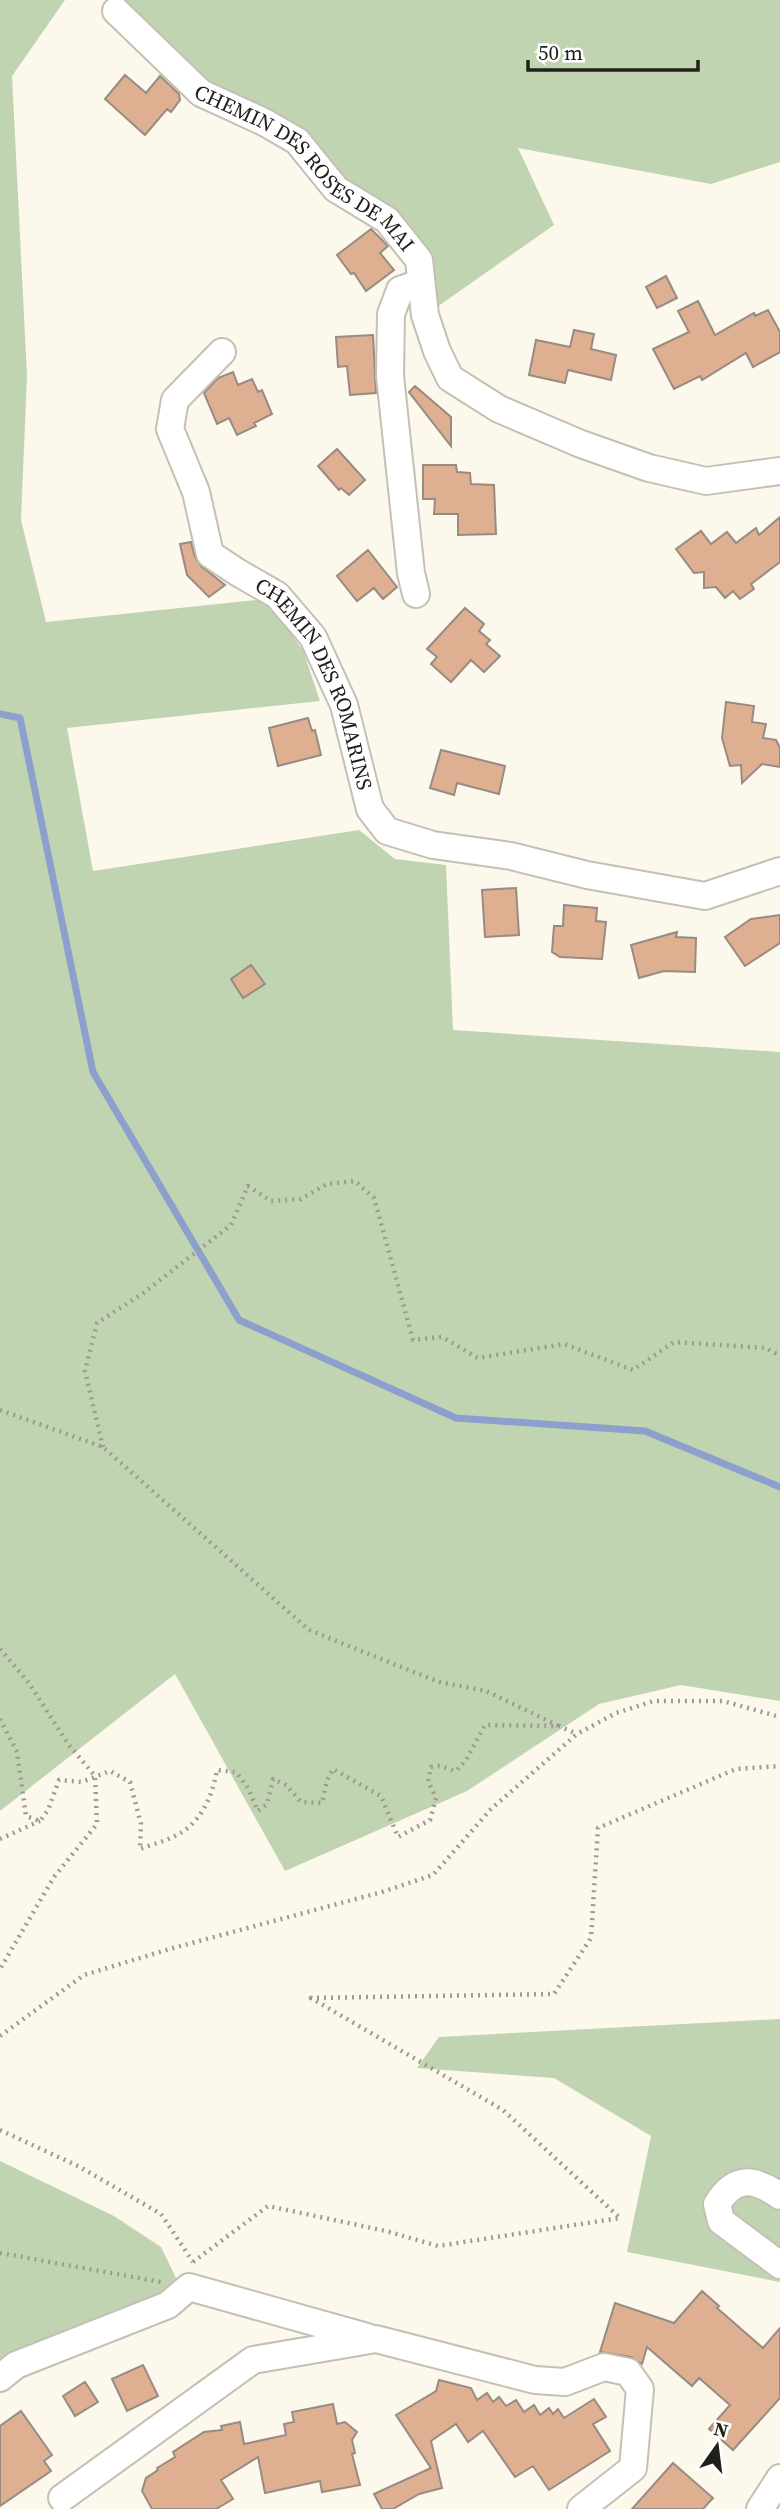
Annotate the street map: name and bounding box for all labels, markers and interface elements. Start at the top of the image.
scale bar [528,28,698,72]
text: 50 m [538,38,583,67]
street label: CHEMIN DES ROSES DE MAI [190,77,422,257]
street label: CHEMIN DES ROMARINS [250,571,380,793]
north arrow [682,2411,752,2481]
text: N [711,2415,731,2444]

